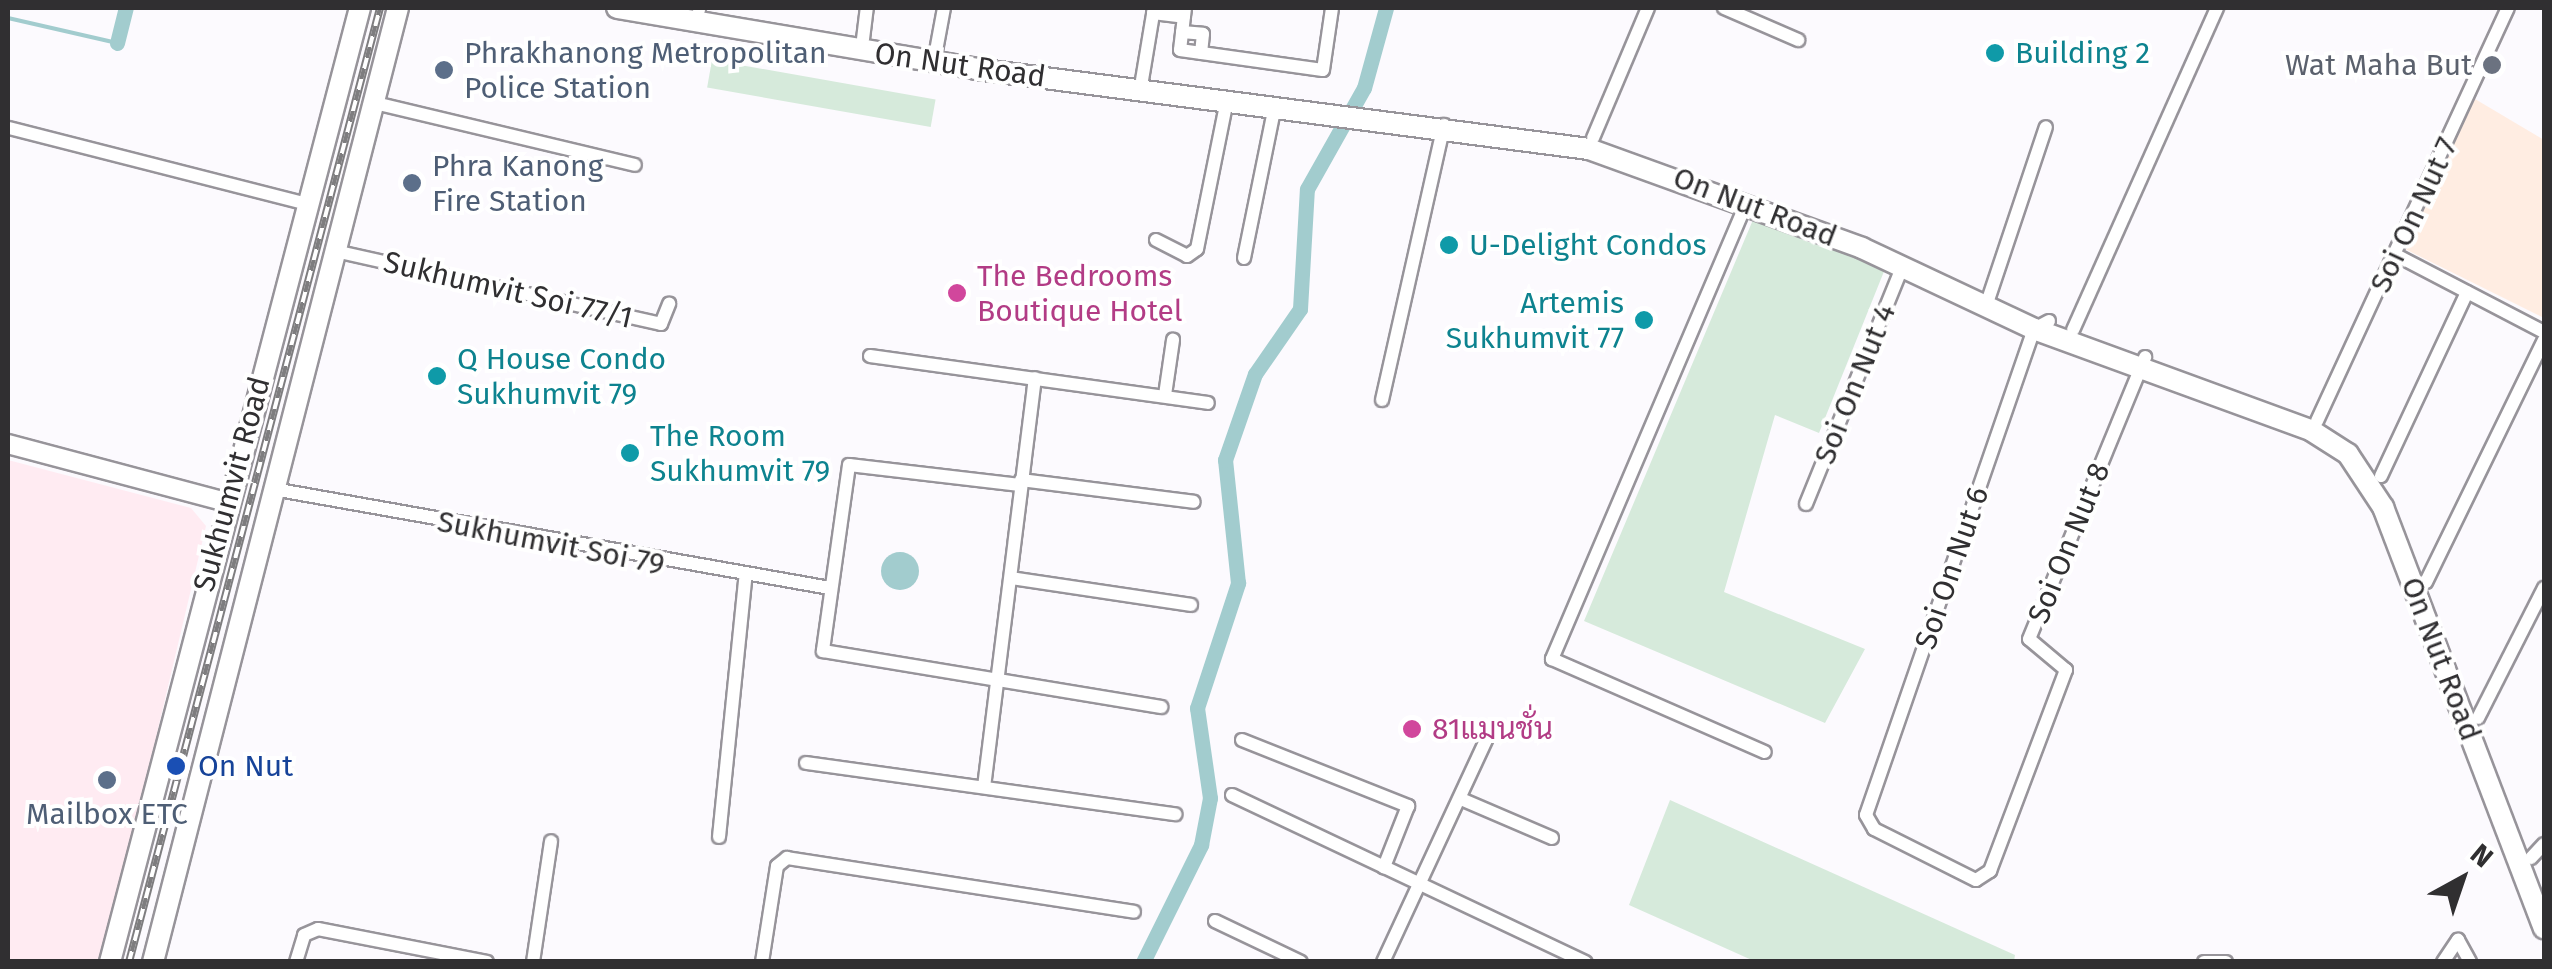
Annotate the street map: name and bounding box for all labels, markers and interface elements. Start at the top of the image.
place label: Phrakhanong Metropolitan Police Station [464,35,827,106]
street label: On Nut Road [872,35,1048,95]
place label: Building 2 [2015,35,2150,71]
marker: Building 2 [1984,42,2006,64]
place label: Wat Maha But [2285,47,2472,83]
marker: Wat Maha But [2481,54,2503,76]
marker: Phrakhanong Metropolitan Police Station [433,59,455,81]
street label: Soi On Nut 7 [2362,132,2466,298]
place label: Phra Kanong Fire Station [432,148,603,218]
street label: On Nut Road [1668,159,1842,255]
marker: Phra Kanong Fire Station [401,172,423,194]
place label: U-Delight Condos [1469,227,1707,263]
marker: U-Delight Condos [1438,234,1460,256]
street label: Sukhumvit Soi 77/1 [380,244,636,336]
place label: The Bedrooms Boutique Hotel [977,258,1183,328]
marker: The Bedrooms Boutique Hotel [946,282,968,304]
place label: Artemis Sukhumvit 77 [1446,285,1624,356]
street label: Soi On Nut 4 [1807,299,1903,469]
marker: Artemis Sukhumvit 77 [1633,309,1655,331]
place label: Q House Condo Sukhumvit 79 [457,341,666,412]
marker: Q House Condo Sukhumvit 79 [426,365,448,387]
street label: Sukhumvit Road [186,373,278,595]
place label: The Room Sukhumvit 79 [650,418,830,488]
marker: The Room Sukhumvit 79 [619,442,641,464]
street label: Soi On Nut 8 [2021,458,2117,628]
street label: Soi On Nut 6 [1907,482,1997,654]
street label: Sukhumvit Soi 79 [434,503,668,583]
street label: On Nut Road [2393,572,2489,746]
place label: 81แมนชั่น [1432,711,1553,747]
marker: 81แมนชั่น [1401,718,1423,740]
place label: On Nut [198,748,293,784]
marker: On Nut [163,753,189,779]
marker: Mailbox ETC [96,769,118,791]
place label: Mailbox ETC [26,796,188,832]
north arrow [2412,829,2512,929]
text: N [2464,837,2499,874]

